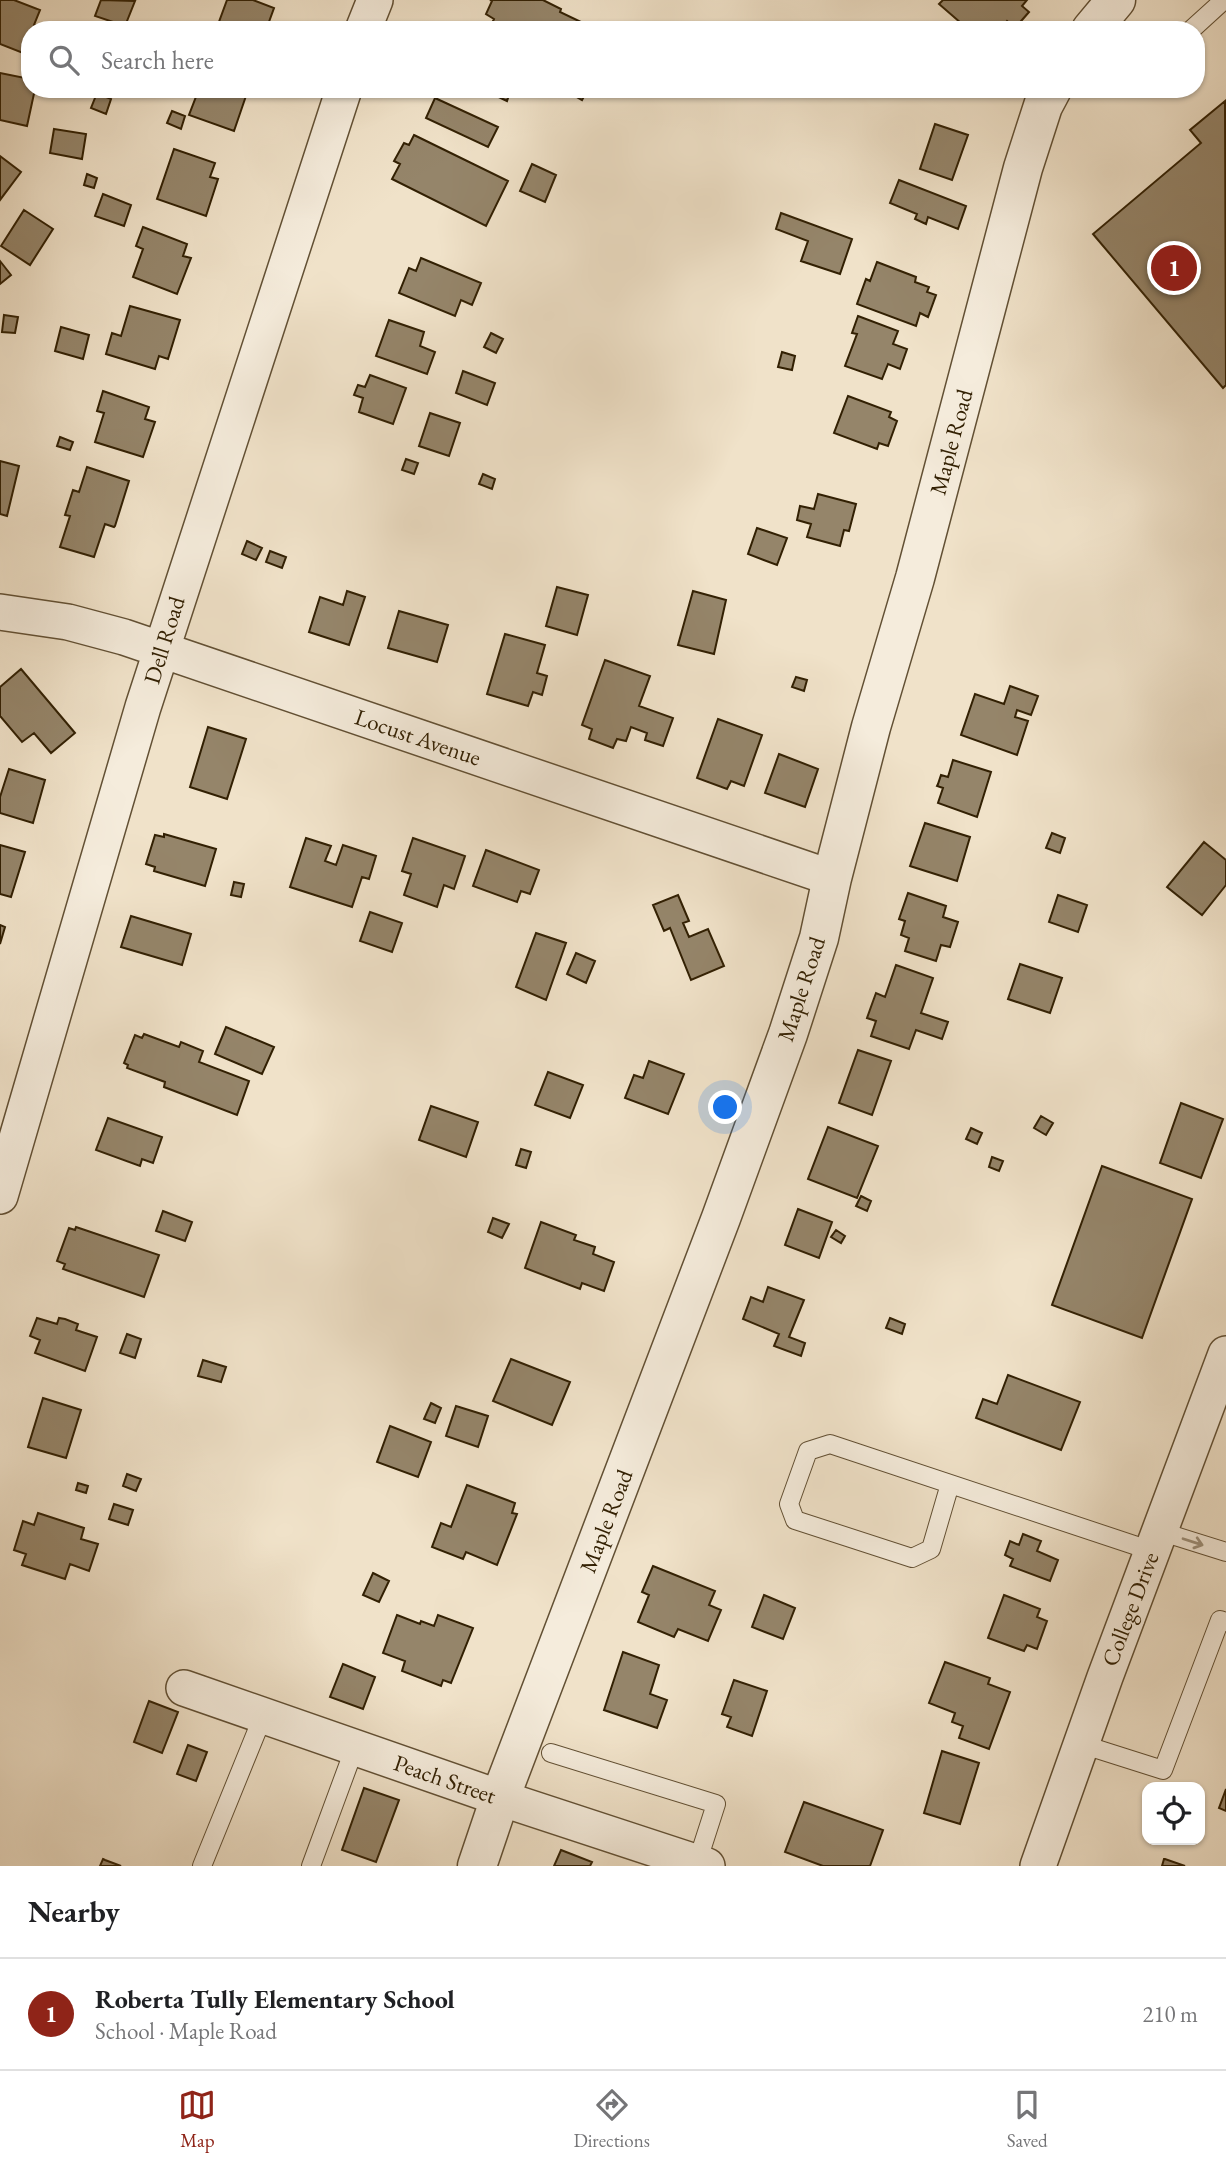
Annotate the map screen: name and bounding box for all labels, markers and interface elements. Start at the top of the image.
search box [21,21,1205,98]
icon: search [45,41,83,79]
text: Search here [101,43,214,77]
pin: 1 [1151,242,1197,294]
street label: Maple Road [923,385,980,498]
street label: Dell Road [136,592,192,687]
street label: Locust Avenue [351,701,485,773]
street label: Maple Road [770,933,832,1045]
your location [708,1090,742,1124]
street label: Maple Road [573,1465,640,1577]
one-way arrow [1181,1537,1203,1549]
street label: College Drive [1094,1548,1166,1670]
street label: Peach Street [390,1748,501,1811]
map controls [1142,1782,1205,1845]
button: locate [1142,1782,1205,1845]
text: Nearby [28,1892,120,1931]
text: Roberta Tully Elementary School [95,1982,455,2016]
text: 1 [45,1999,57,2029]
text: 210 m [1142,1999,1198,2029]
text: School · Maple Road [95,2016,277,2046]
tab: Map [178,2086,216,2153]
tab: Directions [573,2086,650,2153]
tab: Saved [1007,2086,1048,2153]

